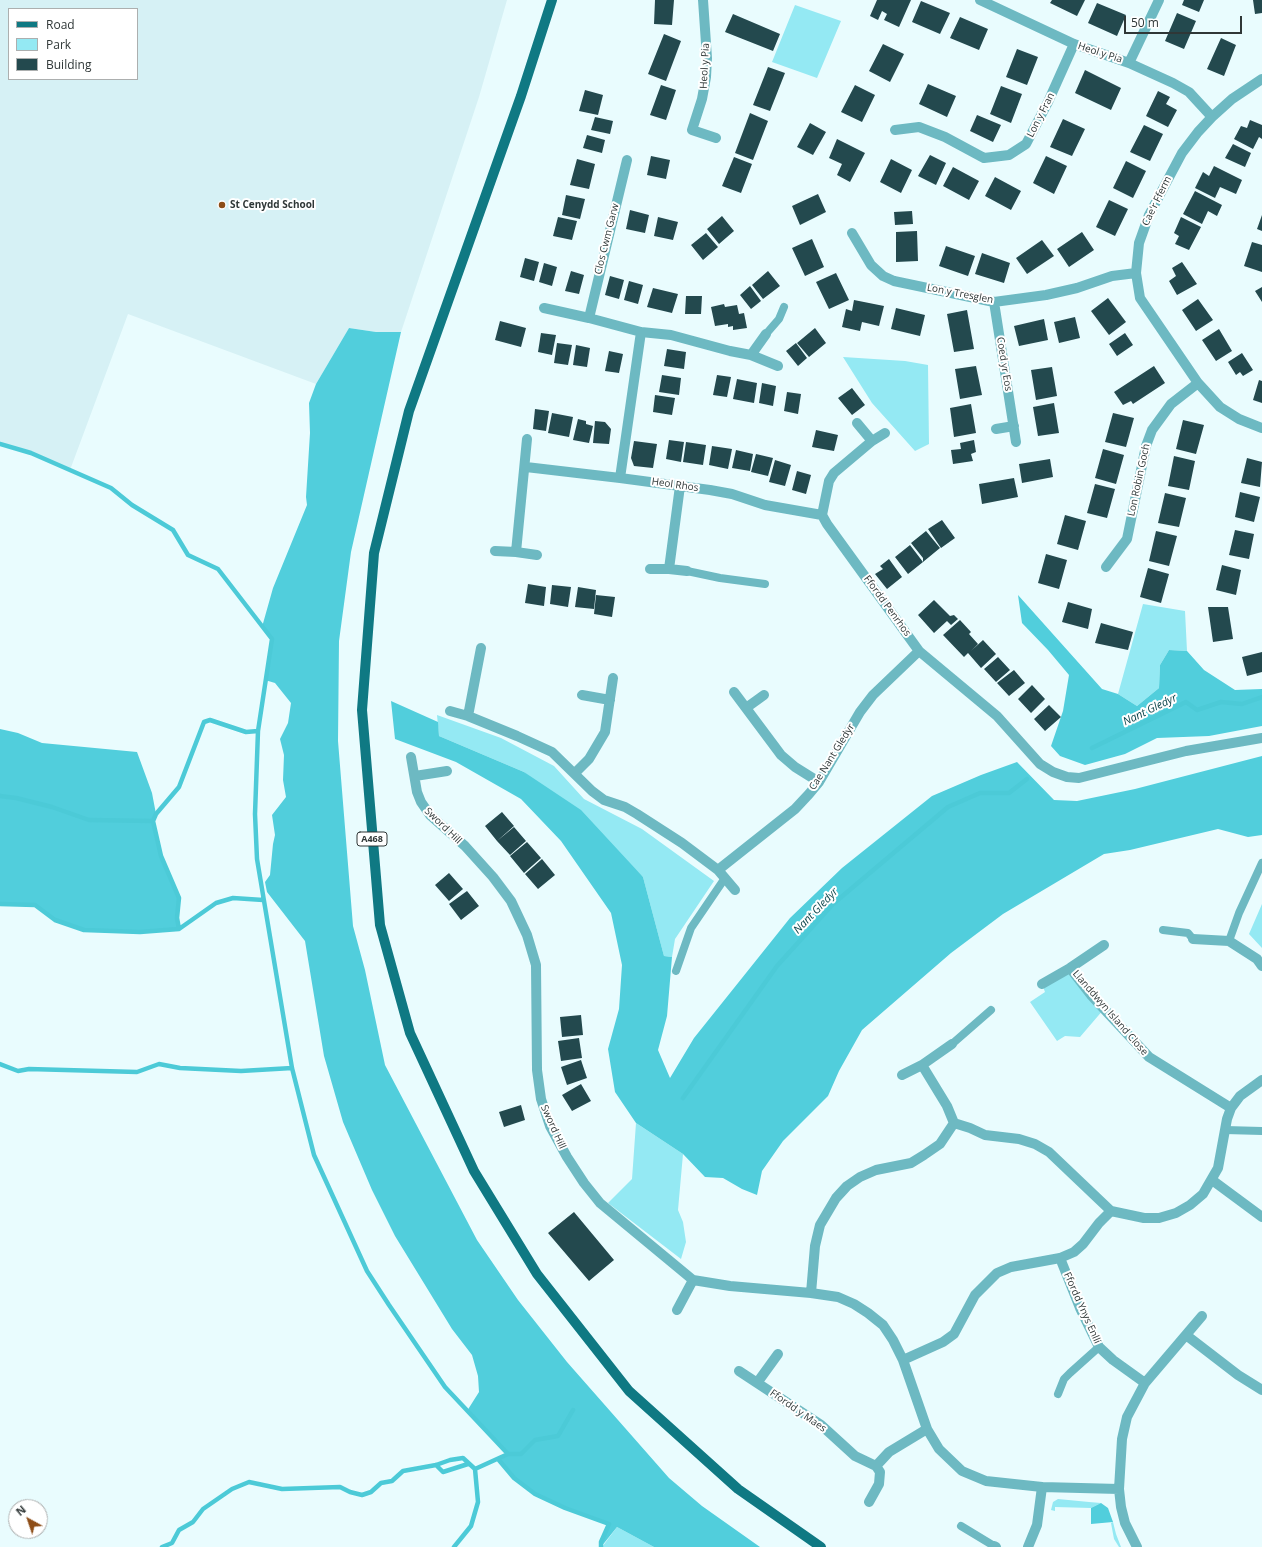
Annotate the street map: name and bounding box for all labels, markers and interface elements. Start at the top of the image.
legend [8,8,138,80]
scale bar [1126,8,1244,34]
text: 50 m [1131,14,1159,31]
text: Road [46,16,75,33]
text: Park [46,36,71,53]
street label: Heol y Pia [1076,40,1124,66]
street label: Heol y Pia [698,43,712,89]
text: Building [46,56,91,73]
street label: Lon y Fran [1025,91,1057,139]
street label: Cae'r Fferm [1140,174,1174,228]
place label: St Cenydd School [230,199,315,211]
marker: St Cenydd School [217,200,227,210]
street label: Clos Cwm Garw [592,202,622,276]
street label: Lon y Tresglen [926,282,994,306]
street label: Coed yr Eos [994,336,1014,392]
street label: Lon Robin Goch [1125,443,1153,517]
street label: Heol Rhos [651,476,699,494]
street label: Ffordd Penrhos [861,573,913,639]
water label: Nant Gledyr [1121,691,1179,729]
street label: Cae Nant Gledyr [807,722,857,792]
street label: Sword Hill [422,805,464,847]
road number: A468 [357,832,387,846]
water label: Nant Gledyr [791,885,841,937]
street label: Llanddwyn Island Close [1070,968,1150,1058]
street label: Sword Hill [538,1103,568,1151]
street label: Ffordd Ynys Enlli [1061,1270,1103,1346]
street label: Ffordd y Maes [768,1387,828,1435]
north arrow [8,1499,48,1539]
text: N [12,1502,29,1519]

